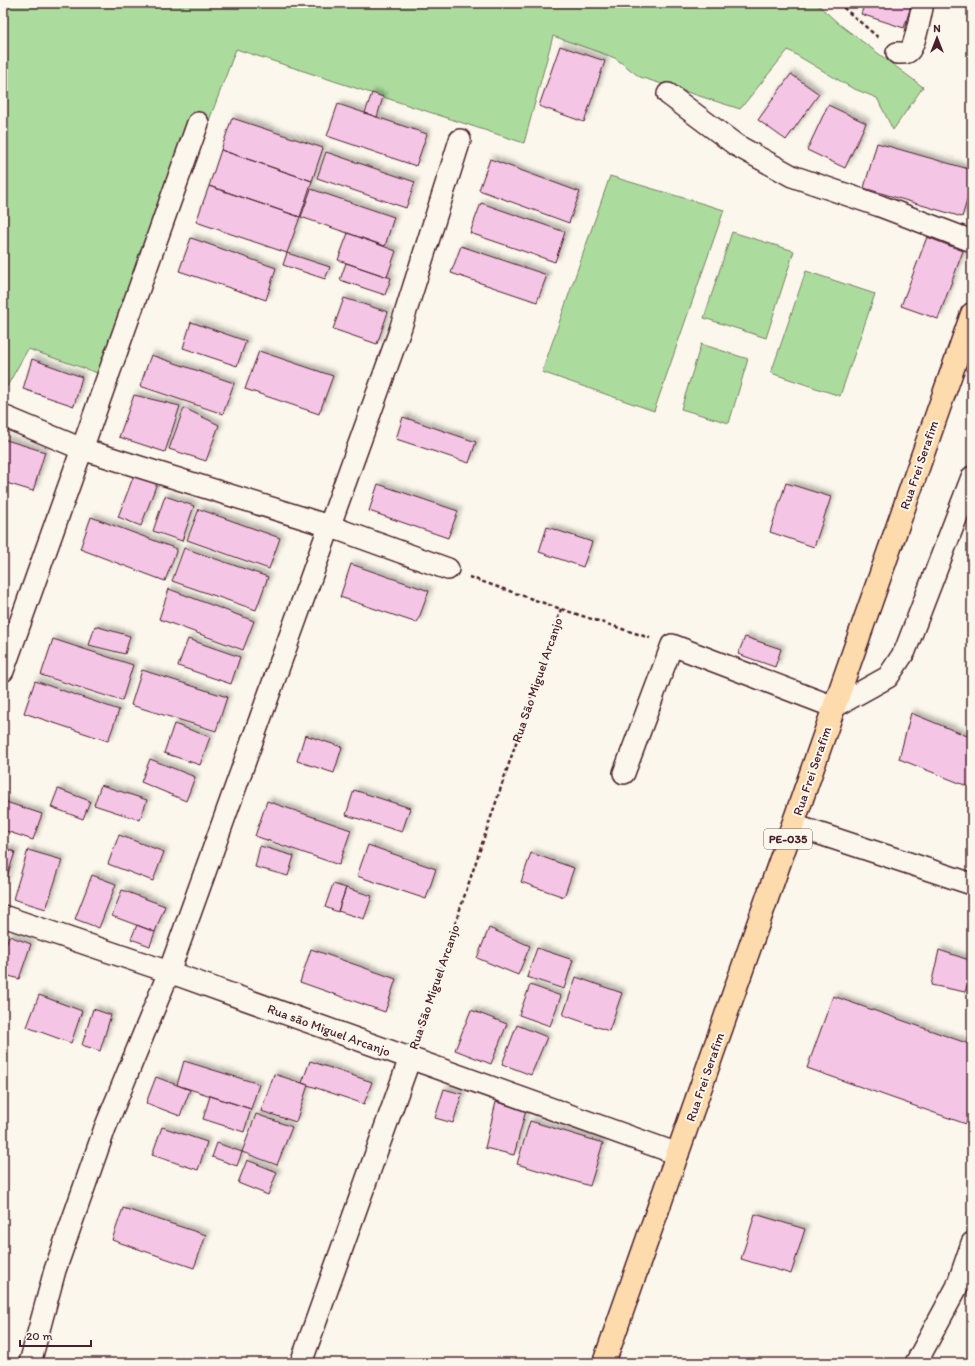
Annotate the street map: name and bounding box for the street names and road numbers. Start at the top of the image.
street label: Rua Frei Serafim [897,418,941,511]
street label: Rua São Miguel Arcanjo [509,615,566,744]
street label: Rua Frei Serafim [790,724,834,817]
road number: PE-035 [764,829,812,849]
street label: Rua São Miguel Arcanjo [406,922,463,1051]
street label: Rua são Miguel Arcanjo [265,1001,393,1059]
street label: Rua Frei Serafim [683,1030,727,1123]

